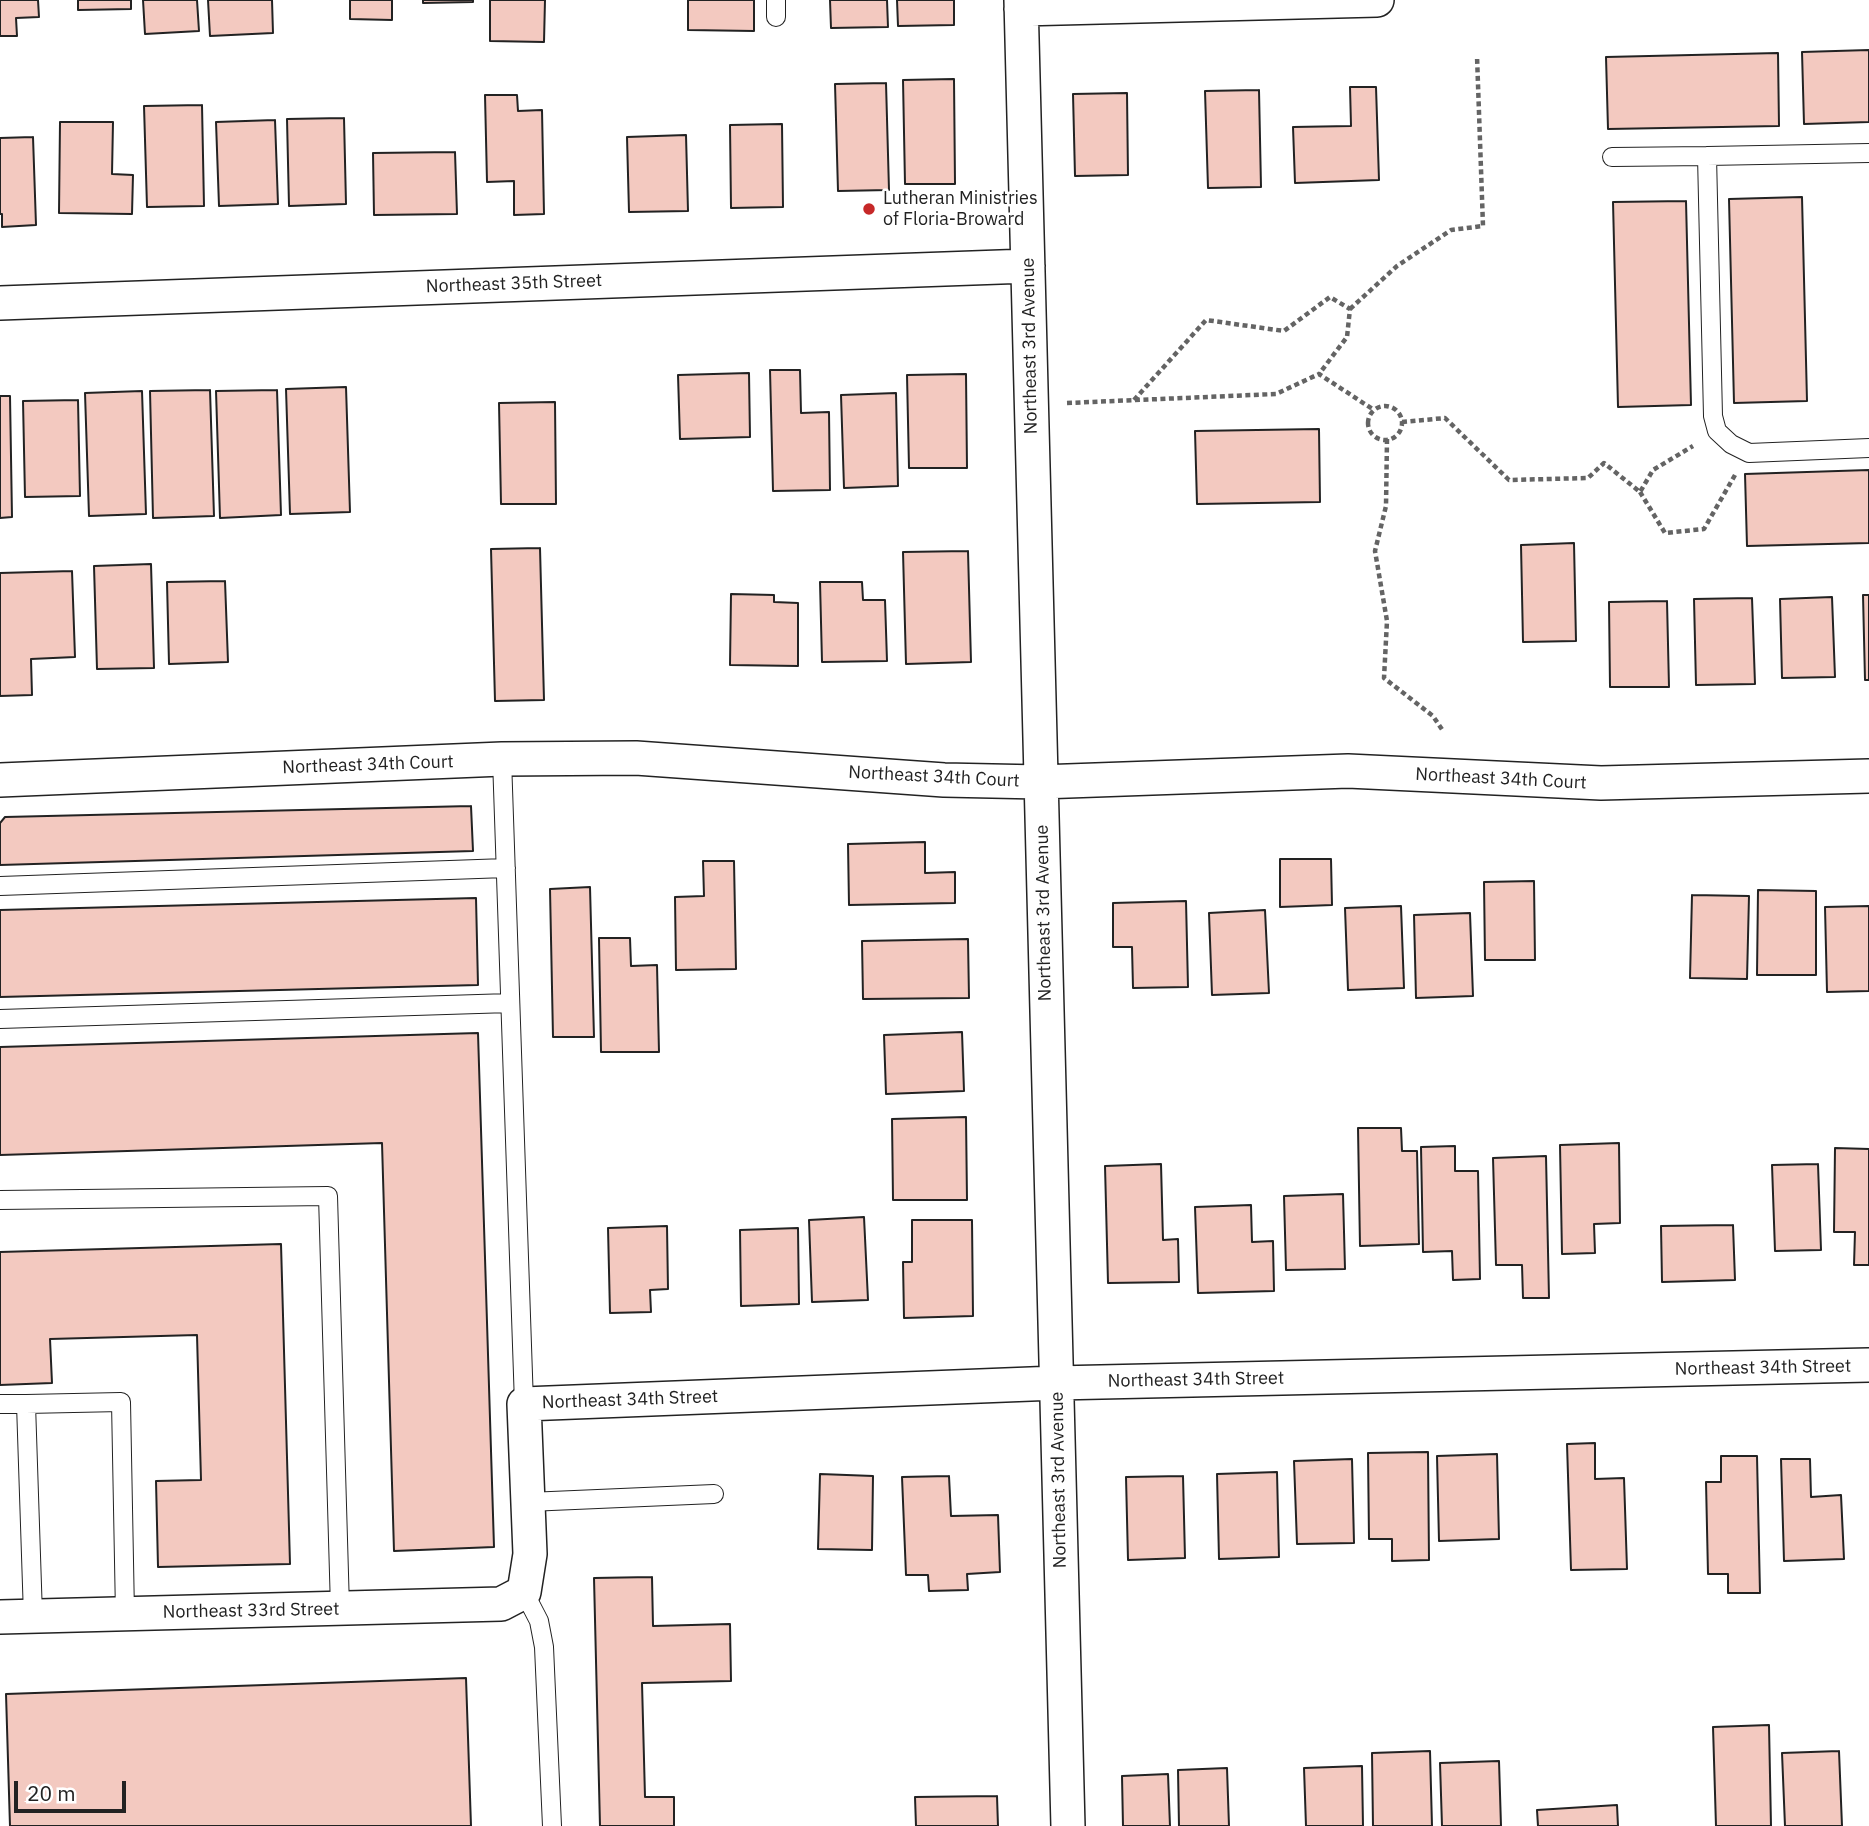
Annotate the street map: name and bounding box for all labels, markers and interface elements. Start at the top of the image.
place label: Lutheran Ministries of Floria-Broward [883,188,1038,230]
marker: Lutheran Ministries of Floria-Broward [861,201,877,217]
street label: Northeast 3rd Avenue [1018,257,1042,435]
street label: Northeast 35th Street [425,270,603,298]
street label: Northeast 34th Court [282,751,454,779]
street label: Northeast 34th Court [848,762,1020,792]
street label: Northeast 34th Court [1415,764,1587,794]
street label: Northeast 3rd Avenue [1032,824,1056,1002]
street label: Northeast 34th Street [1675,1356,1851,1380]
street label: Northeast 34th Street [1108,1368,1284,1392]
street label: Northeast 34th Street [541,1386,719,1414]
street label: Northeast 3rd Avenue [1047,1391,1071,1569]
street label: Northeast 33rd Street [162,1599,340,1623]
scale bar [18,1766,130,1810]
text: 20 m [27,1779,76,1807]

